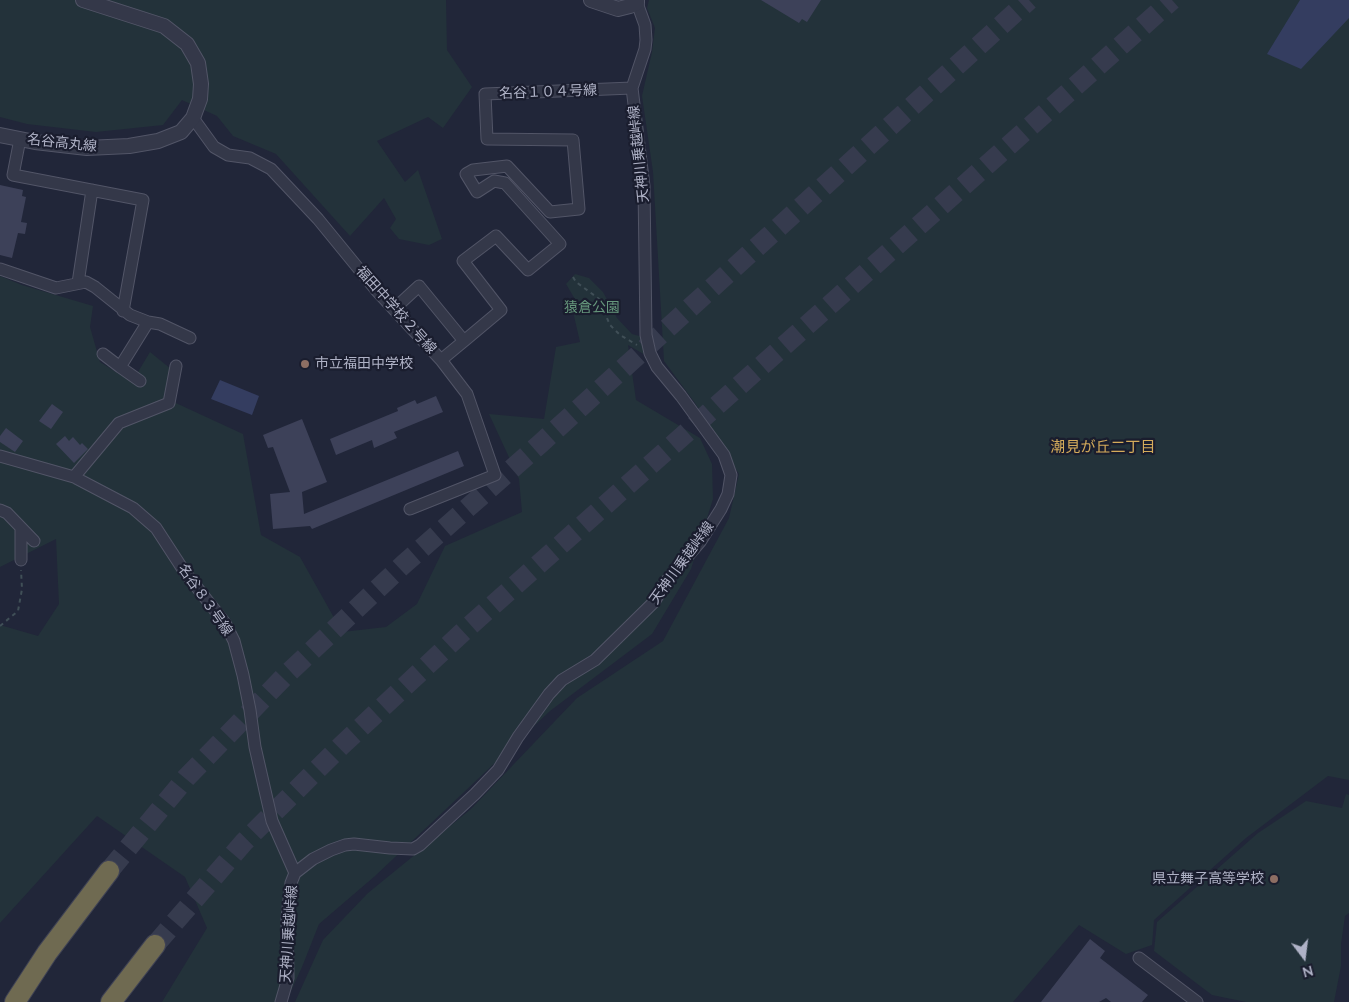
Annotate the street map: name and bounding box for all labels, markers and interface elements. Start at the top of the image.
street label: 名谷１０４号線 [499,82,597,102]
street label: 天神川乗越峠線 [626,104,652,204]
street label: 名谷高丸線 [26,131,98,155]
street label: 福田中学校２号線 [352,263,440,357]
park label: 猿倉公園 [564,300,620,316]
place label: 市立福田中学校 [315,356,413,372]
marker: 市立福田中学校 [299,358,311,370]
district label: 潮見が丘二丁目 [1051,438,1155,456]
street label: 天神川乗越峠線 [646,518,718,608]
street label: 名谷８３号線 [174,561,236,639]
place label: 県立舞子高等学校 [1152,871,1264,887]
marker: 県立舞子高等学校 [1268,873,1280,885]
street label: 天神川乗越峠線 [277,885,301,983]
north arrow [1279,932,1329,982]
text: N [1300,961,1315,982]

